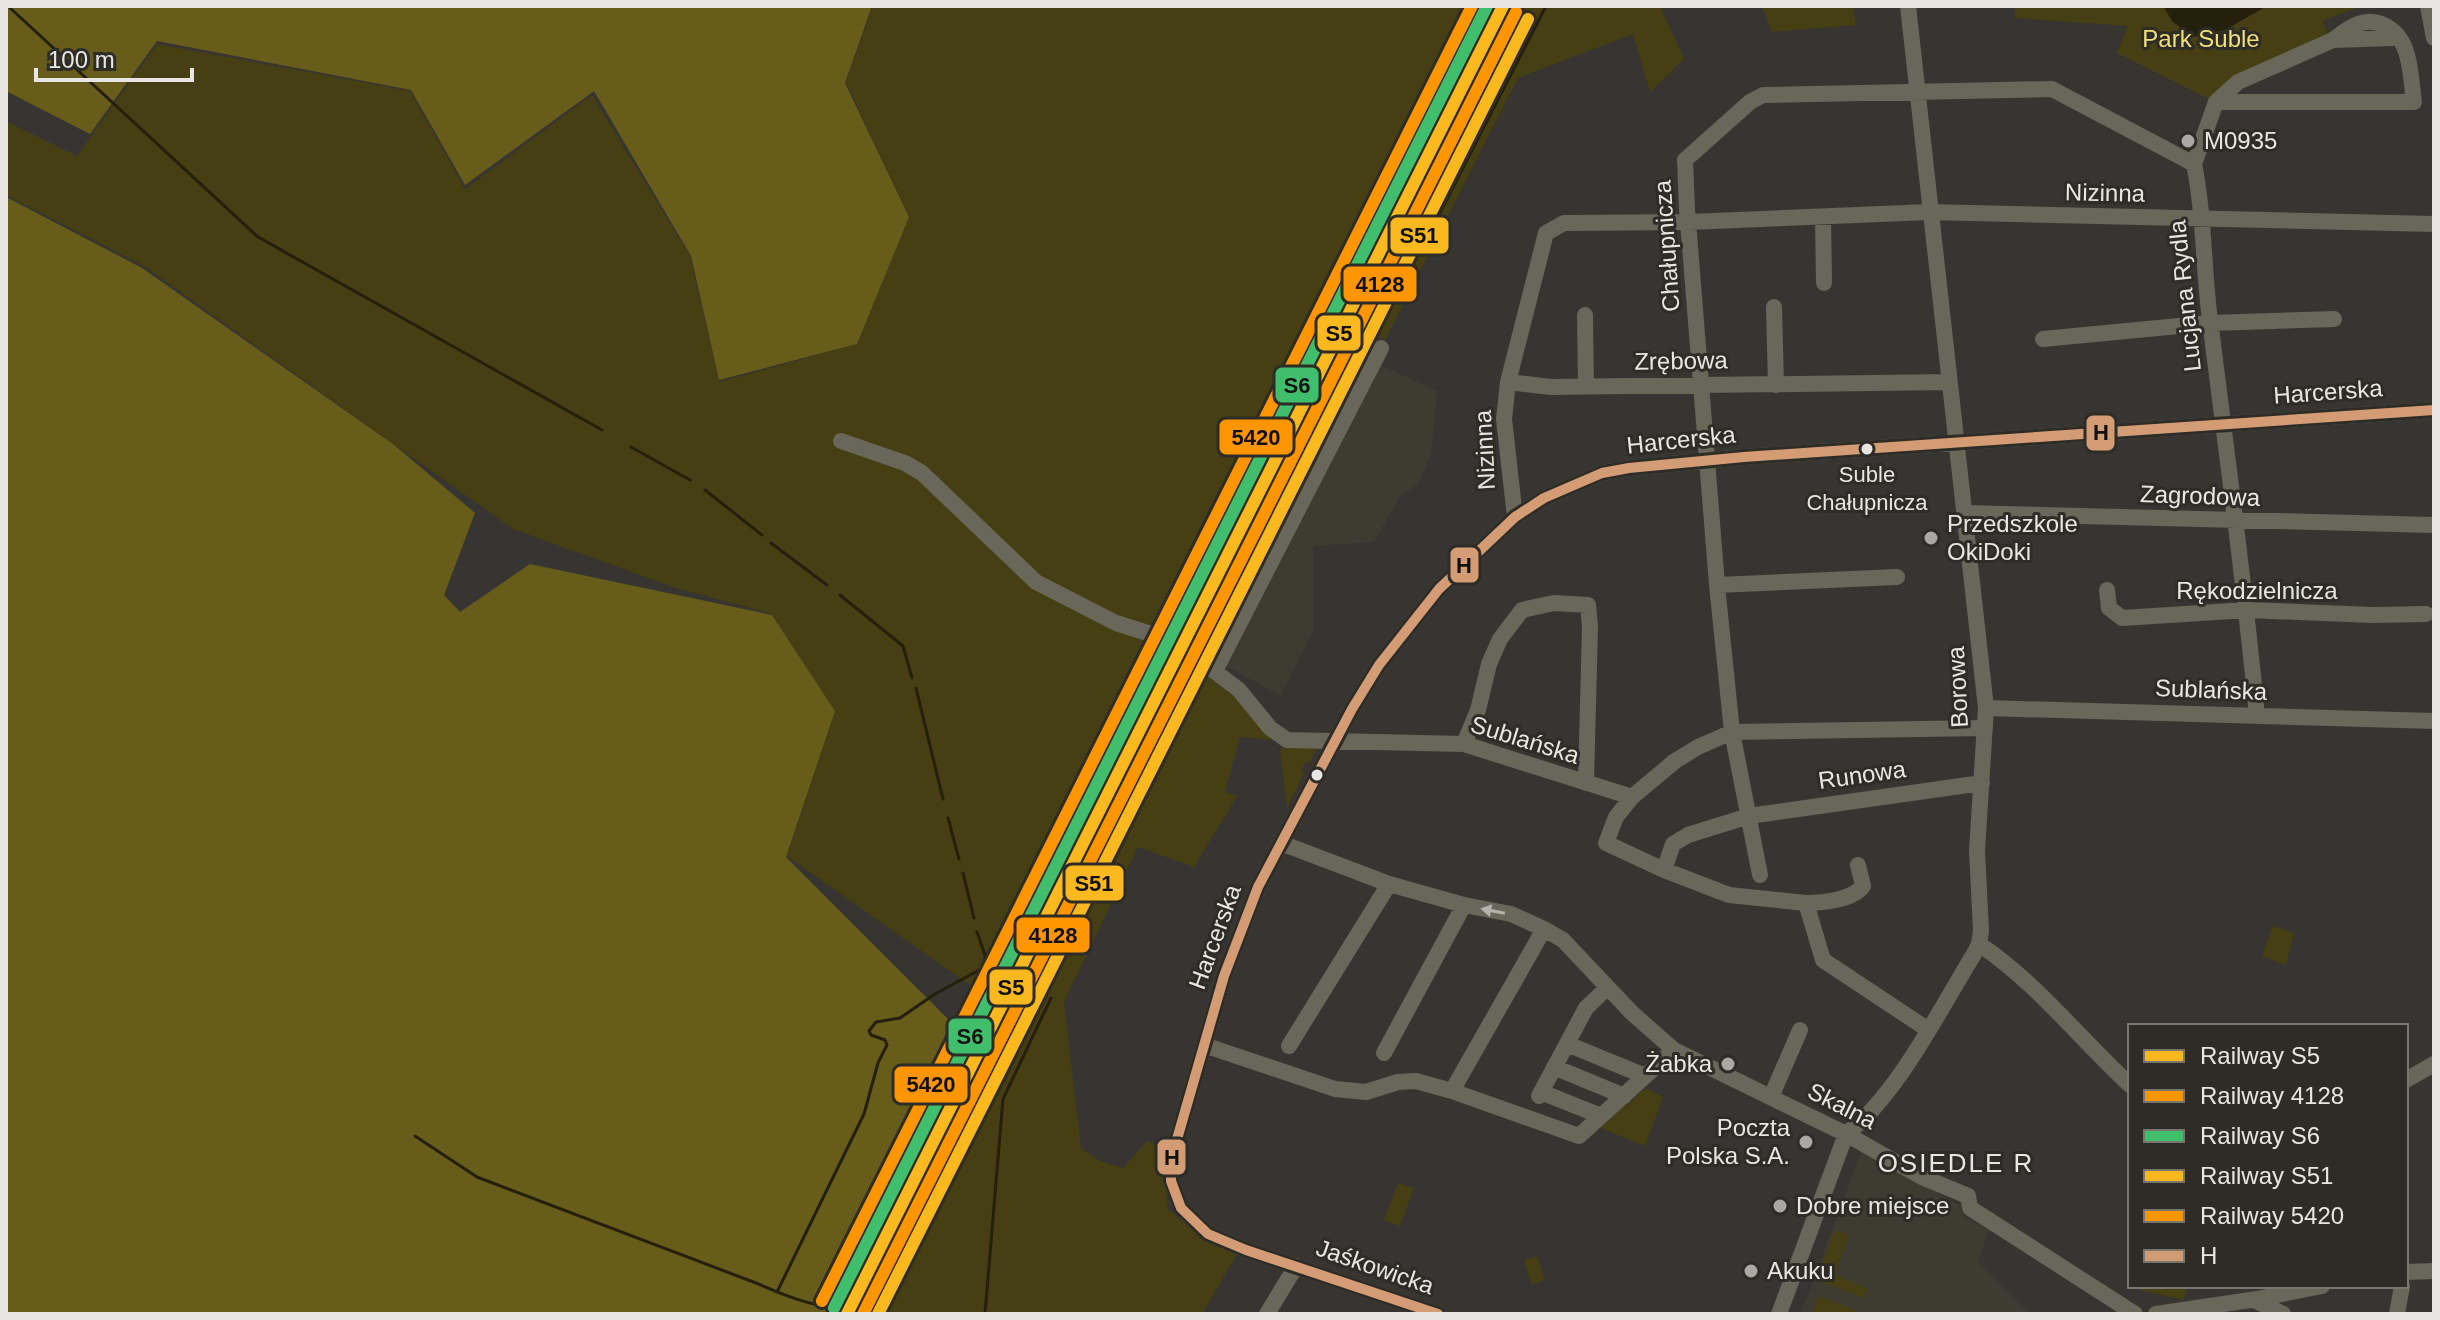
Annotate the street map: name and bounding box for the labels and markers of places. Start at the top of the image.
place label: M0935 [2204,127,2277,154]
marker: M0935 [2179,132,2197,150]
marker: Suble Chałupnicza [1859,441,1875,457]
place label: Suble Chałupnicza [1806,462,1928,515]
place label: Przedszkole OkiDoki [1947,510,2078,565]
marker: Przedszkole OkiDoki [1922,529,1940,547]
unlabelled marker [1309,767,1325,783]
place label: Żabka [1645,1050,1713,1077]
marker: Żabka [1719,1055,1737,1073]
place label: Poczta Polska S.A. [1666,1114,1791,1169]
marker: Poczta Polska S.A. [1797,1133,1815,1151]
place label: Dobre miejsce [1796,1192,1949,1219]
marker: Dobre miejsce [1771,1197,1789,1215]
place label: Akuku [1767,1257,1834,1284]
marker: Akuku [1742,1262,1760,1280]

